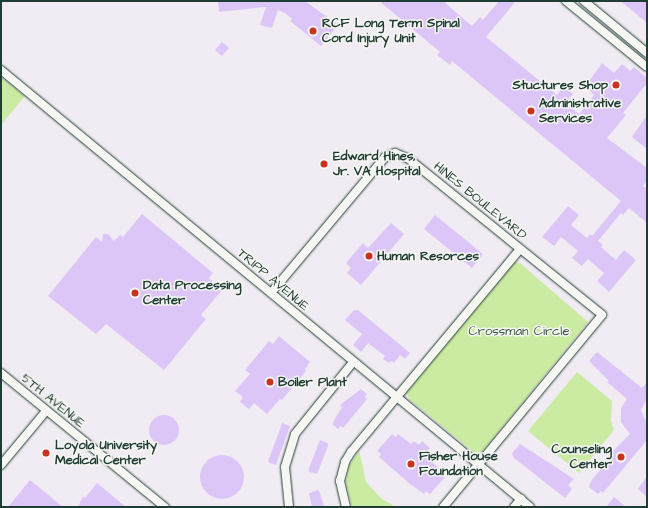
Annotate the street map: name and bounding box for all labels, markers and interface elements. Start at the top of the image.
place label: RCF Long Term Spinal Cord Injury Unit [322,16,460,47]
marker: RCF Long Term Spinal Cord Injury Unit [307,25,319,37]
place label: Stuctures Shop [512,77,608,93]
marker: Stuctures Shop [611,80,621,90]
place label: Administrative Services [539,96,621,127]
marker: Administrative Services [526,106,536,116]
place label: Edward Hines, Jr. VA Hospital [333,149,421,180]
marker: Edward Hines, Jr. VA Hospital [318,158,330,170]
street label: HINES BOULEVARD [430,159,530,243]
street label: TRIPP AVENUE [234,246,312,314]
place label: Human Resorces [377,248,479,264]
marker: Human Resorces [364,251,374,261]
place label: Data Processing Center [143,278,241,309]
marker: Data Processing Center [130,288,140,298]
park label: Crossman Circle [469,323,569,339]
street label: 5TH AVENUE [18,370,88,432]
place label: Boiler Plant [278,374,347,390]
marker: Boiler Plant [265,377,275,387]
place label: Loyola University Medical Center [55,438,157,469]
place label: Counseling Center [552,442,612,473]
marker: Loyola University Medical Center [40,447,52,459]
place label: Fisher House Foundation [419,449,498,480]
marker: Counseling Center [615,451,627,463]
marker: Fisher House Foundation [406,459,416,469]

